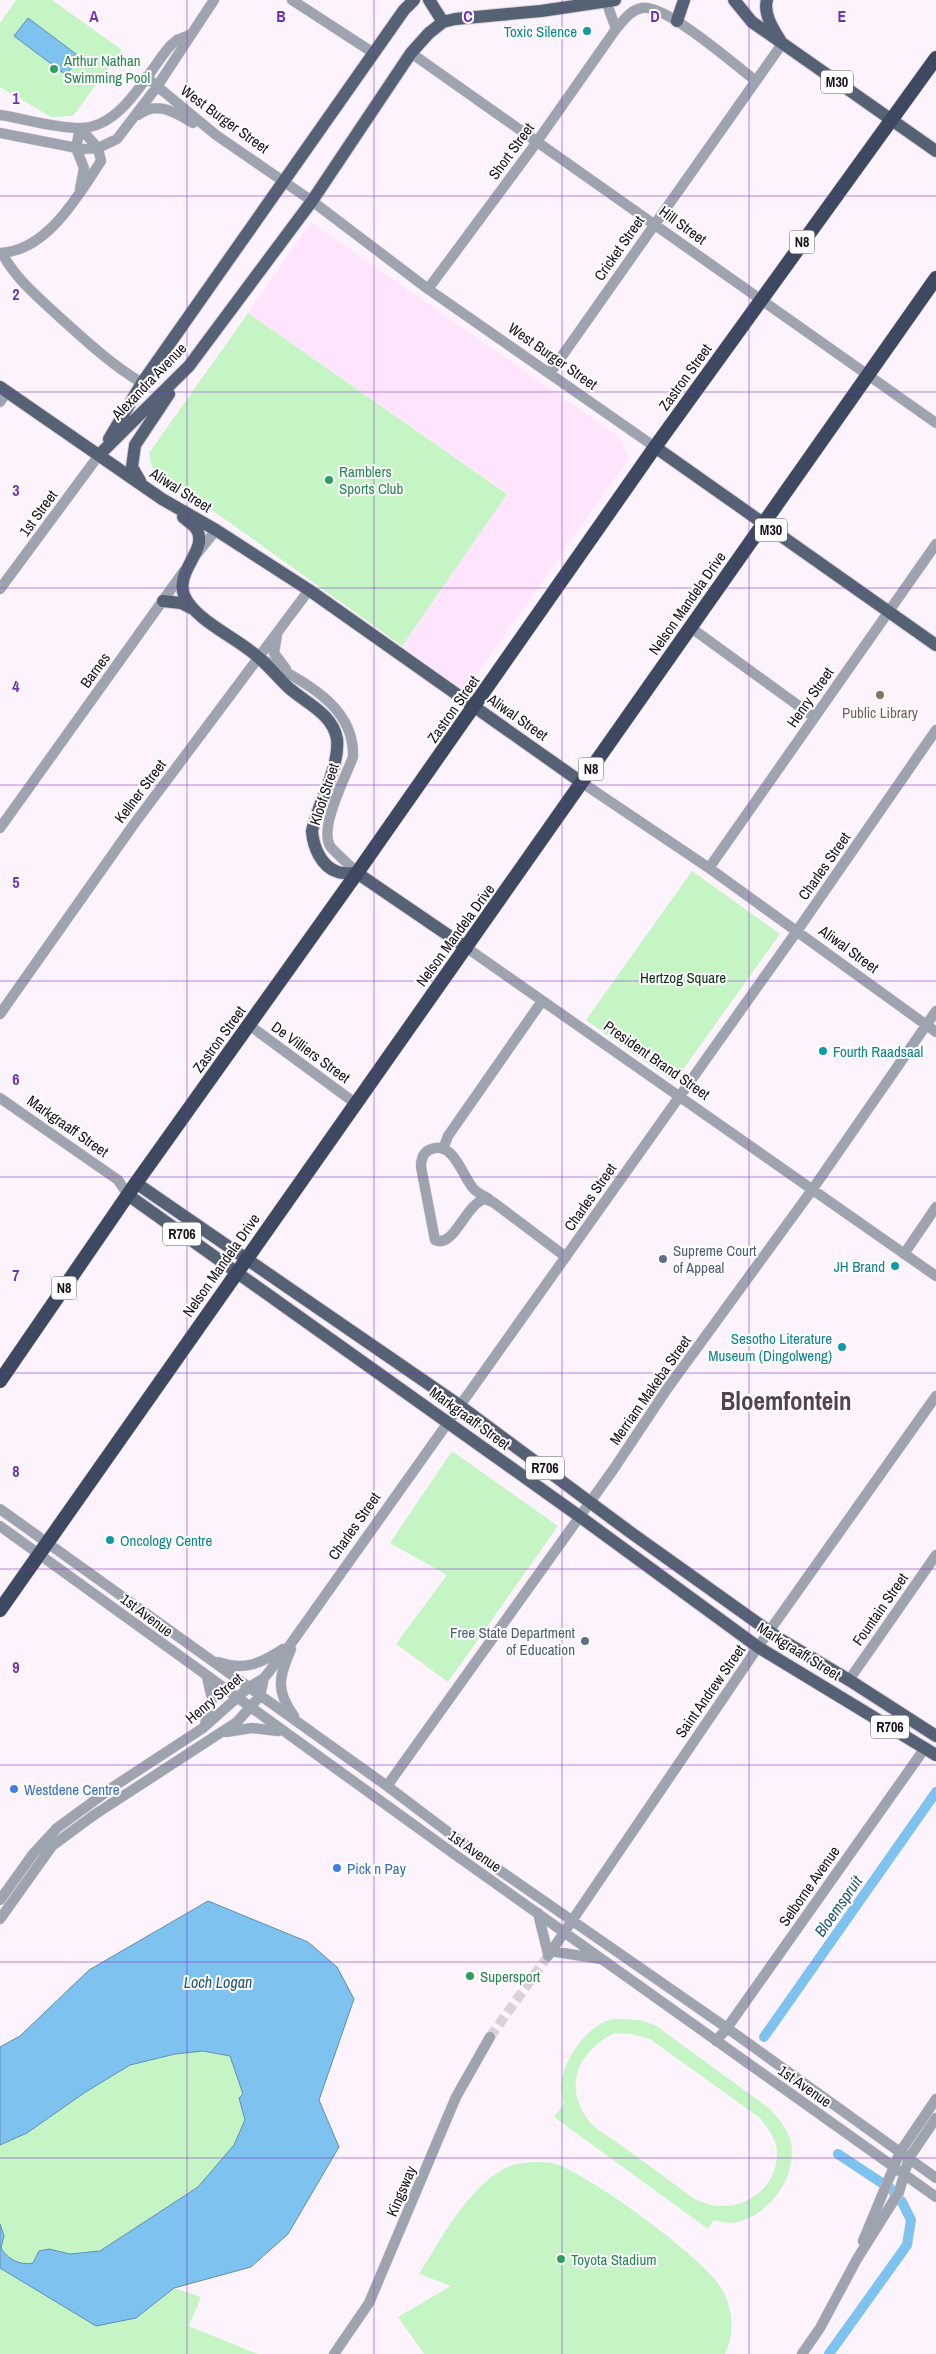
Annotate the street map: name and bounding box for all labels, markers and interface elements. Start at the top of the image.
text: A [89,5,99,27]
text: B [276,5,286,27]
text: C [463,5,473,27]
text: D [650,5,660,27]
text: E [838,5,847,27]
place label: Toxic Silence [504,21,577,42]
marker: Toxic Silence [581,25,593,37]
place label: Arthur Nathan Swimming Pool [63,50,150,88]
marker: Arthur Nathan Swimming Pool [48,63,60,75]
road number: M30 [821,70,853,94]
street label: West Burger Street [177,80,274,159]
text: 1 [12,87,20,109]
street label: Short Street [483,118,539,184]
street label: Hill Street [655,201,711,250]
street label: Cricket Street [589,211,649,285]
road number: N8 [790,230,814,253]
text: 2 [12,283,20,305]
street label: West Burger Street [504,317,602,395]
street label: Alexandra Avenue [106,338,191,425]
street label: Zastron Street [654,339,717,415]
place label: Ramblers Sports Club [339,461,403,499]
street label: Aliwal Street [145,462,216,518]
marker: Ramblers Sports Club [323,474,335,486]
text: 3 [12,479,20,501]
street label: 1st Street [14,485,62,540]
road number: M30 [755,518,787,542]
street label: Nelson Mandela Drive [644,547,731,659]
street label: Barnes [75,648,115,692]
street label: Henry Street [782,662,839,731]
street label: Zastron Street [422,671,484,747]
text: 4 [12,675,20,697]
street label: Aliwal Street [483,688,553,746]
marker: Public Library [874,689,886,701]
place label: Public Library [842,702,919,723]
street label: Kellner Street [109,754,171,827]
road number: N8 [578,758,604,781]
street label: Kloof Street [304,760,344,828]
street label: Charles Street [793,827,855,904]
text: 5 [12,871,20,893]
street label: Nelson Mandela Drive [411,879,499,990]
street label: Aliwal Street [814,920,884,978]
park label: Hertzog Square [640,967,726,988]
street label: Zastron Street [188,1001,251,1077]
street label: De Villiers Street [267,1016,355,1088]
street label: President Brand Street [600,1016,715,1105]
place label: Fourth Raadsaal [833,1041,923,1062]
marker: Fourth Raadsaal [817,1045,829,1057]
text: 6 [12,1068,20,1090]
street label: Markgraaff Street [23,1090,113,1162]
street label: Charles Street [559,1158,621,1235]
street label: Nelson Mandela Drive [178,1209,265,1321]
road number: R706 [163,1222,201,1246]
place label: Supreme Court of Appeal [673,1240,757,1278]
marker: Supreme Court of Appeal [657,1253,669,1265]
place label: JH Brand [834,1256,885,1277]
marker: JH Brand [889,1260,901,1272]
text: 7 [12,1264,20,1286]
road number: N8 [52,1276,76,1300]
place label: Sesotho Literature Museum (Dingolweng) [708,1328,832,1366]
street label: Merriam Makeba Street [604,1331,696,1449]
marker: Sesotho Literature Museum (Dingolweng) [836,1341,848,1353]
street label: Markgraaff Street [425,1382,515,1455]
district label: Bloemfontein [721,1384,851,1418]
road number: R706 [526,1456,564,1480]
text: 8 [12,1460,20,1482]
street label: Charles Street [323,1487,385,1564]
place label: Oncology Centre [120,1530,212,1551]
marker: Oncology Centre [104,1534,116,1546]
street label: Fountain Street [847,1568,913,1650]
street label: 1st Avenue [116,1588,178,1642]
street label: Markgraaff Street [753,1617,845,1685]
place label: Free State Department of Education [450,1622,576,1660]
marker: Free State Department of Education [579,1635,591,1647]
street label: Saint Andrew Street [670,1640,750,1742]
text: 9 [12,1656,20,1678]
street label: Henry Street [181,1667,248,1728]
road number: R706 [871,1715,909,1738]
place label: Westdene Centre [24,1779,120,1800]
marker: Westdene Centre [8,1783,20,1795]
street label: 1st Avenue [444,1825,506,1877]
street label: Selborne Avenue [774,1842,845,1930]
place label: Pick n Pay [347,1858,407,1879]
marker: Pick n Pay [331,1862,343,1874]
water label: Bloemspruit [809,1871,867,1941]
place label: Supersport [480,1966,541,1987]
marker: Supersport [464,1970,476,1982]
water label: Loch Logan [184,1971,252,1993]
street label: 1st Avenue [774,2060,836,2112]
street label: Kingsway [381,2162,421,2220]
place label: Toyota Stadium [571,2249,656,2270]
marker: Toyota Stadium [555,2253,567,2265]

